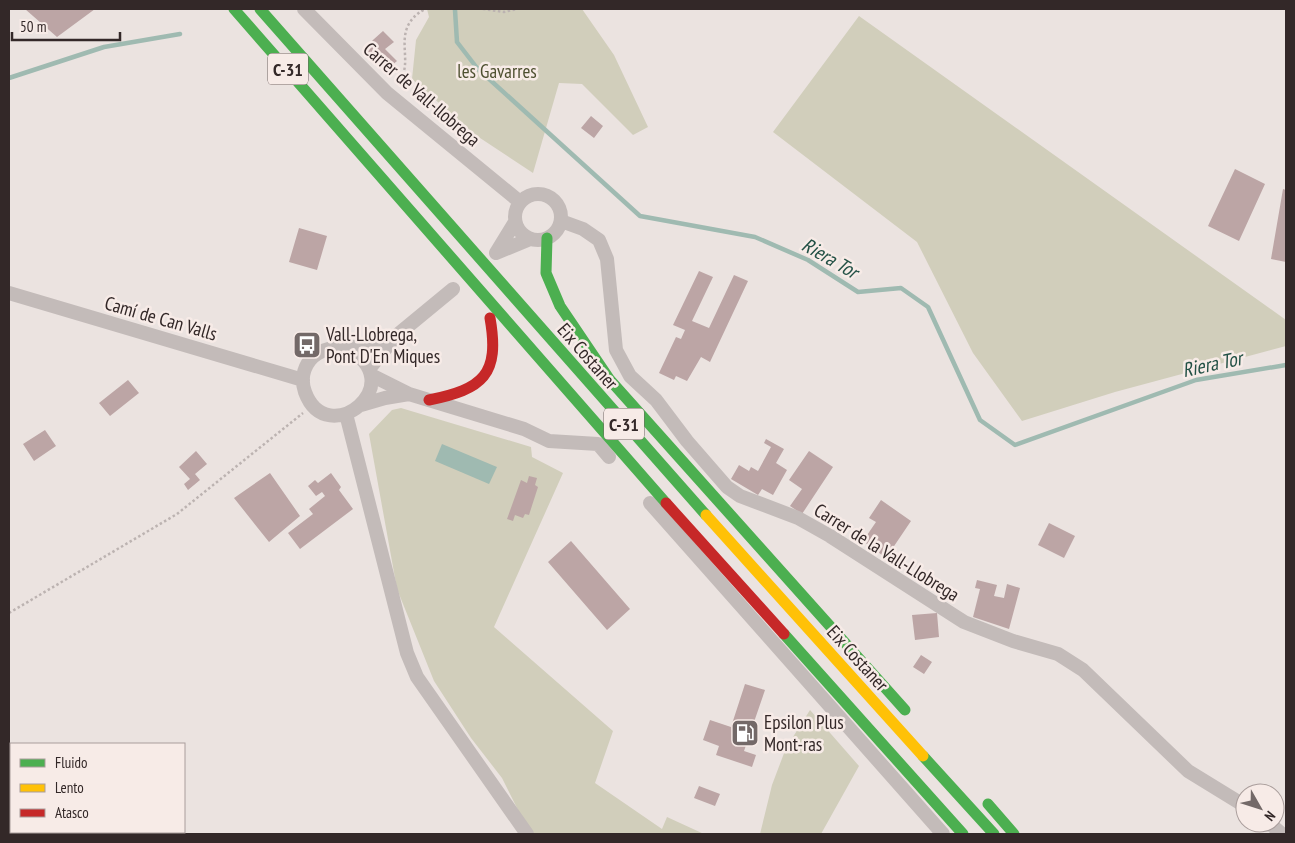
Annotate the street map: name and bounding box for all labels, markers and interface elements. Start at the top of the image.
scale bar [12,10,120,42]
text: 50 m [20,17,46,36]
street label: Carrer de Vall-llobrega [359,37,485,151]
road number: C-31 [268,54,308,85]
park label: les Gavarres [457,59,537,83]
water label: Riera Tor [797,232,865,286]
street label: Camí de Can Valls [102,291,220,345]
street label: Eix Costaner [552,318,624,395]
place label: Vall-Llobrega, Pont D'En Miques [325,322,440,368]
bus stop icon: Vall-Llobrega, Pont D'En Miques [292,330,322,360]
water label: Riera Tor [1180,344,1247,383]
road number: C-31 [604,408,644,439]
street label: Carrer de la Vall-Llobrega [810,498,964,606]
street label: Eix Costaner [822,620,894,697]
place label: Epsilon Plus Mont-ras [764,710,844,756]
fuel station icon: Epsilon Plus Mont-ras [730,718,760,748]
legend [10,743,185,833]
text: Fluido [55,753,87,772]
text: Lento [55,778,84,797]
north arrow [1235,783,1285,833]
text: Atasco [55,803,89,822]
text: N [1261,808,1279,825]

